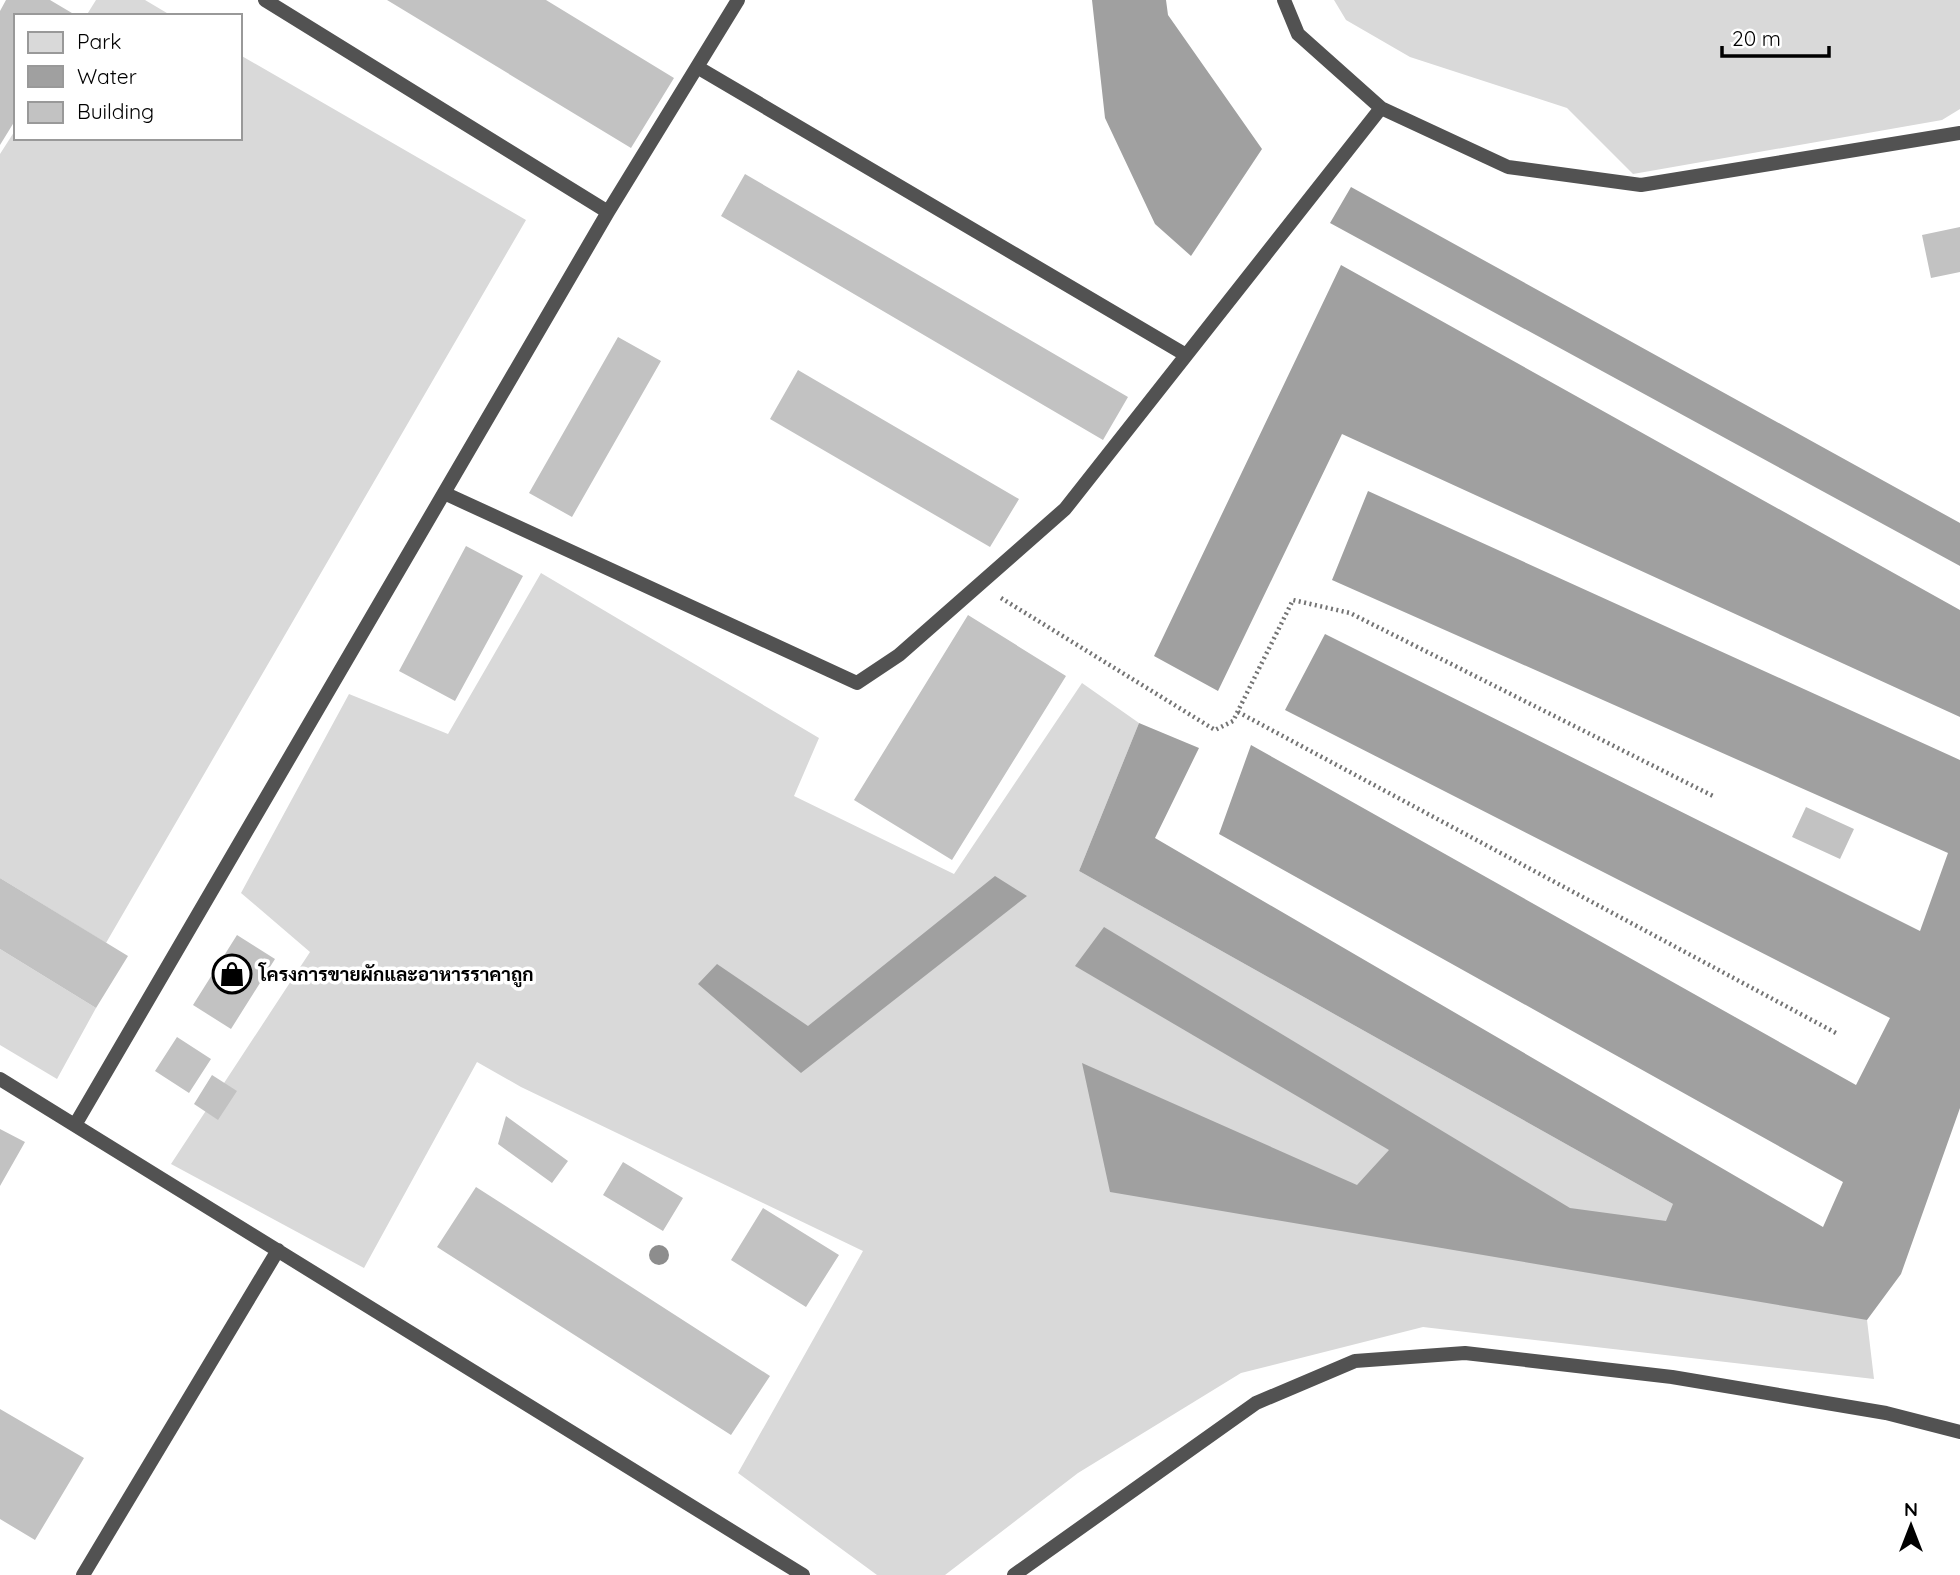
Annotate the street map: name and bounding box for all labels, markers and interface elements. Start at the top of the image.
legend [14,14,242,140]
scale bar [1722,14,1829,58]
text: 20 m [1732,25,1781,51]
text: Park [77,28,121,54]
text: Water [77,63,137,89]
text: Building [77,98,154,124]
shop icon: โครงการขายผักและอาหารราคาถูก [211,953,253,995]
place label: โครงการขายผักและอาหารราคาถูก [258,962,534,988]
north arrow [1876,1491,1946,1561]
text: N [1904,1497,1918,1521]

